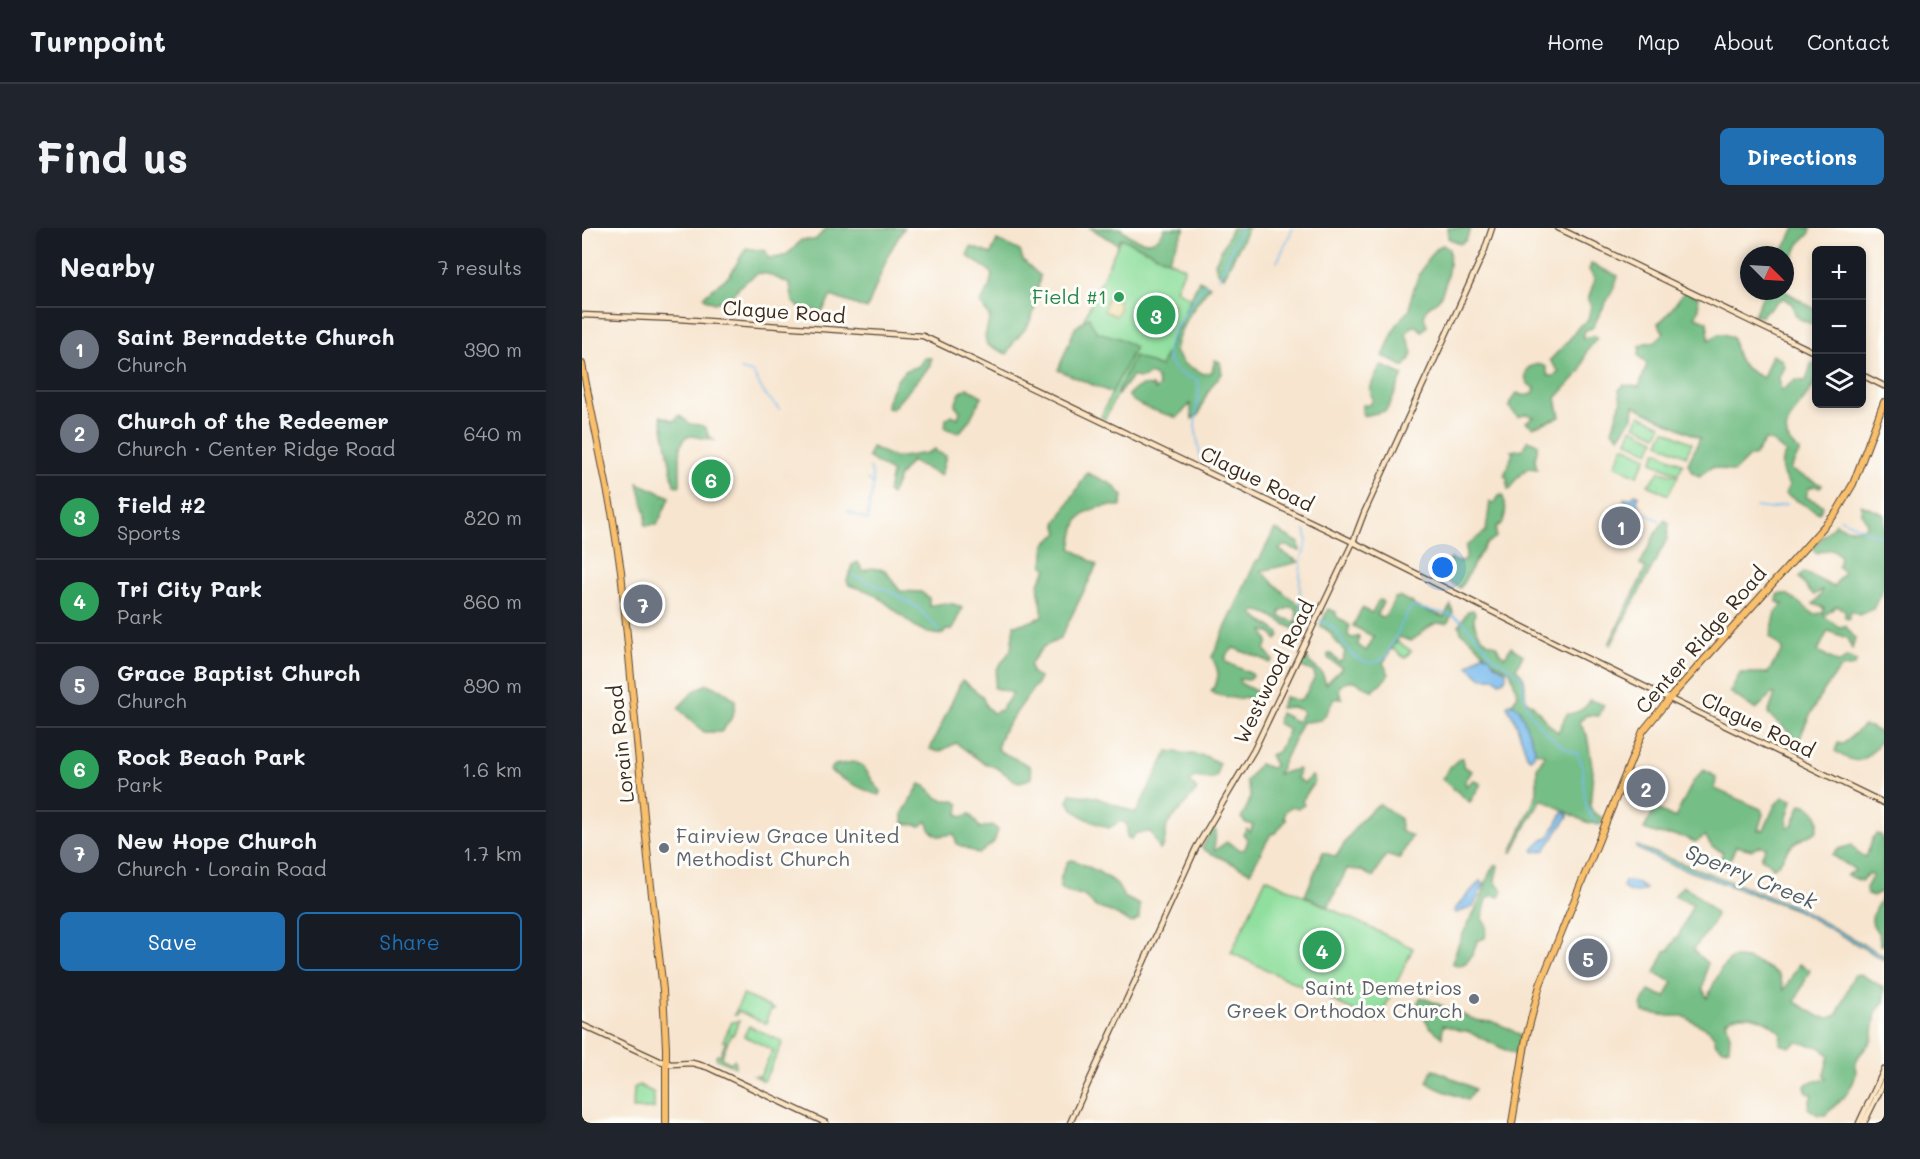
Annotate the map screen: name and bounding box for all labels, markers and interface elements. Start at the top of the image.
text: Turnpoint [30,23,166,59]
text: Home [1547,28,1604,55]
text: Map [1637,28,1680,55]
text: About [1713,28,1774,55]
text: Contact [1807,28,1890,55]
button: Directions [1720,128,1884,185]
text: Find us [36,129,188,184]
north arrow [1740,246,1794,300]
map controls [1812,246,1866,408]
button: + [1812,246,1866,300]
text: Nearby [60,250,155,284]
text: 7 results [438,254,522,280]
place label: Field #1 [1032,283,1107,309]
marker: Field #1 [1112,290,1126,304]
pin: 3 [1136,292,1176,338]
street label: Clague Road [722,294,846,328]
button: − [1812,300,1866,354]
text: Saint Bernadette Church [117,322,394,351]
text: 1 [75,336,84,362]
text: 390 m [464,336,522,362]
text: Church [117,351,187,377]
button: layers [1812,354,1866,408]
text: Church of the Redeemer [117,406,389,435]
text: 2 [74,420,85,446]
text: 640 m [464,420,522,446]
text: Church · Center Ridge Road [117,435,395,461]
street label: Clague Road [1197,439,1318,517]
pin: 6 [692,456,730,502]
text: Field #2 [117,490,205,519]
text: 3 [74,504,86,530]
text: 820 m [464,504,522,530]
pin: 1 [1602,504,1640,548]
text: Sports [117,519,181,545]
your location [1428,553,1457,582]
street label: Center Ridge Road [1629,560,1771,719]
text: Tri City Park [117,574,262,603]
pin: 7 [624,582,662,626]
text: 4 [73,588,86,614]
text: 860 m [463,588,522,614]
street label: Westwood Road [1227,595,1319,748]
text: Park [117,603,162,629]
text: Grace Baptist Church [117,658,360,687]
text: 5 [74,672,85,698]
text: 890 m [463,672,522,698]
street label: Lorain Road [601,684,639,804]
street label: Clague Road [1698,685,1819,763]
text: Church [117,687,187,713]
text: Rock Beach Park [117,742,306,771]
text: 6 [73,756,86,782]
text: 1.6 km [462,756,522,782]
pin: 2 [1626,766,1666,810]
text: Park [117,771,162,797]
place label: Fairview Grace United Methodist Church [676,822,899,871]
text: New Hope Church [117,826,317,855]
water label: Sperry Creek [1682,837,1822,915]
text: 7 [74,840,85,866]
text: 1.7 km [463,840,522,866]
marker: Fairview Grace United Methodist Church [657,841,671,855]
text: Church · Lorain Road [117,855,326,881]
button: Save [60,912,285,971]
button: Share [297,912,522,971]
pin: 4 [1302,928,1342,972]
pin: 5 [1568,936,1608,980]
place label: Saint Demetrios Greek Orthodox Church [1227,974,1462,1023]
marker: Saint Demetrios Greek Orthodox Church [1467,992,1481,1006]

